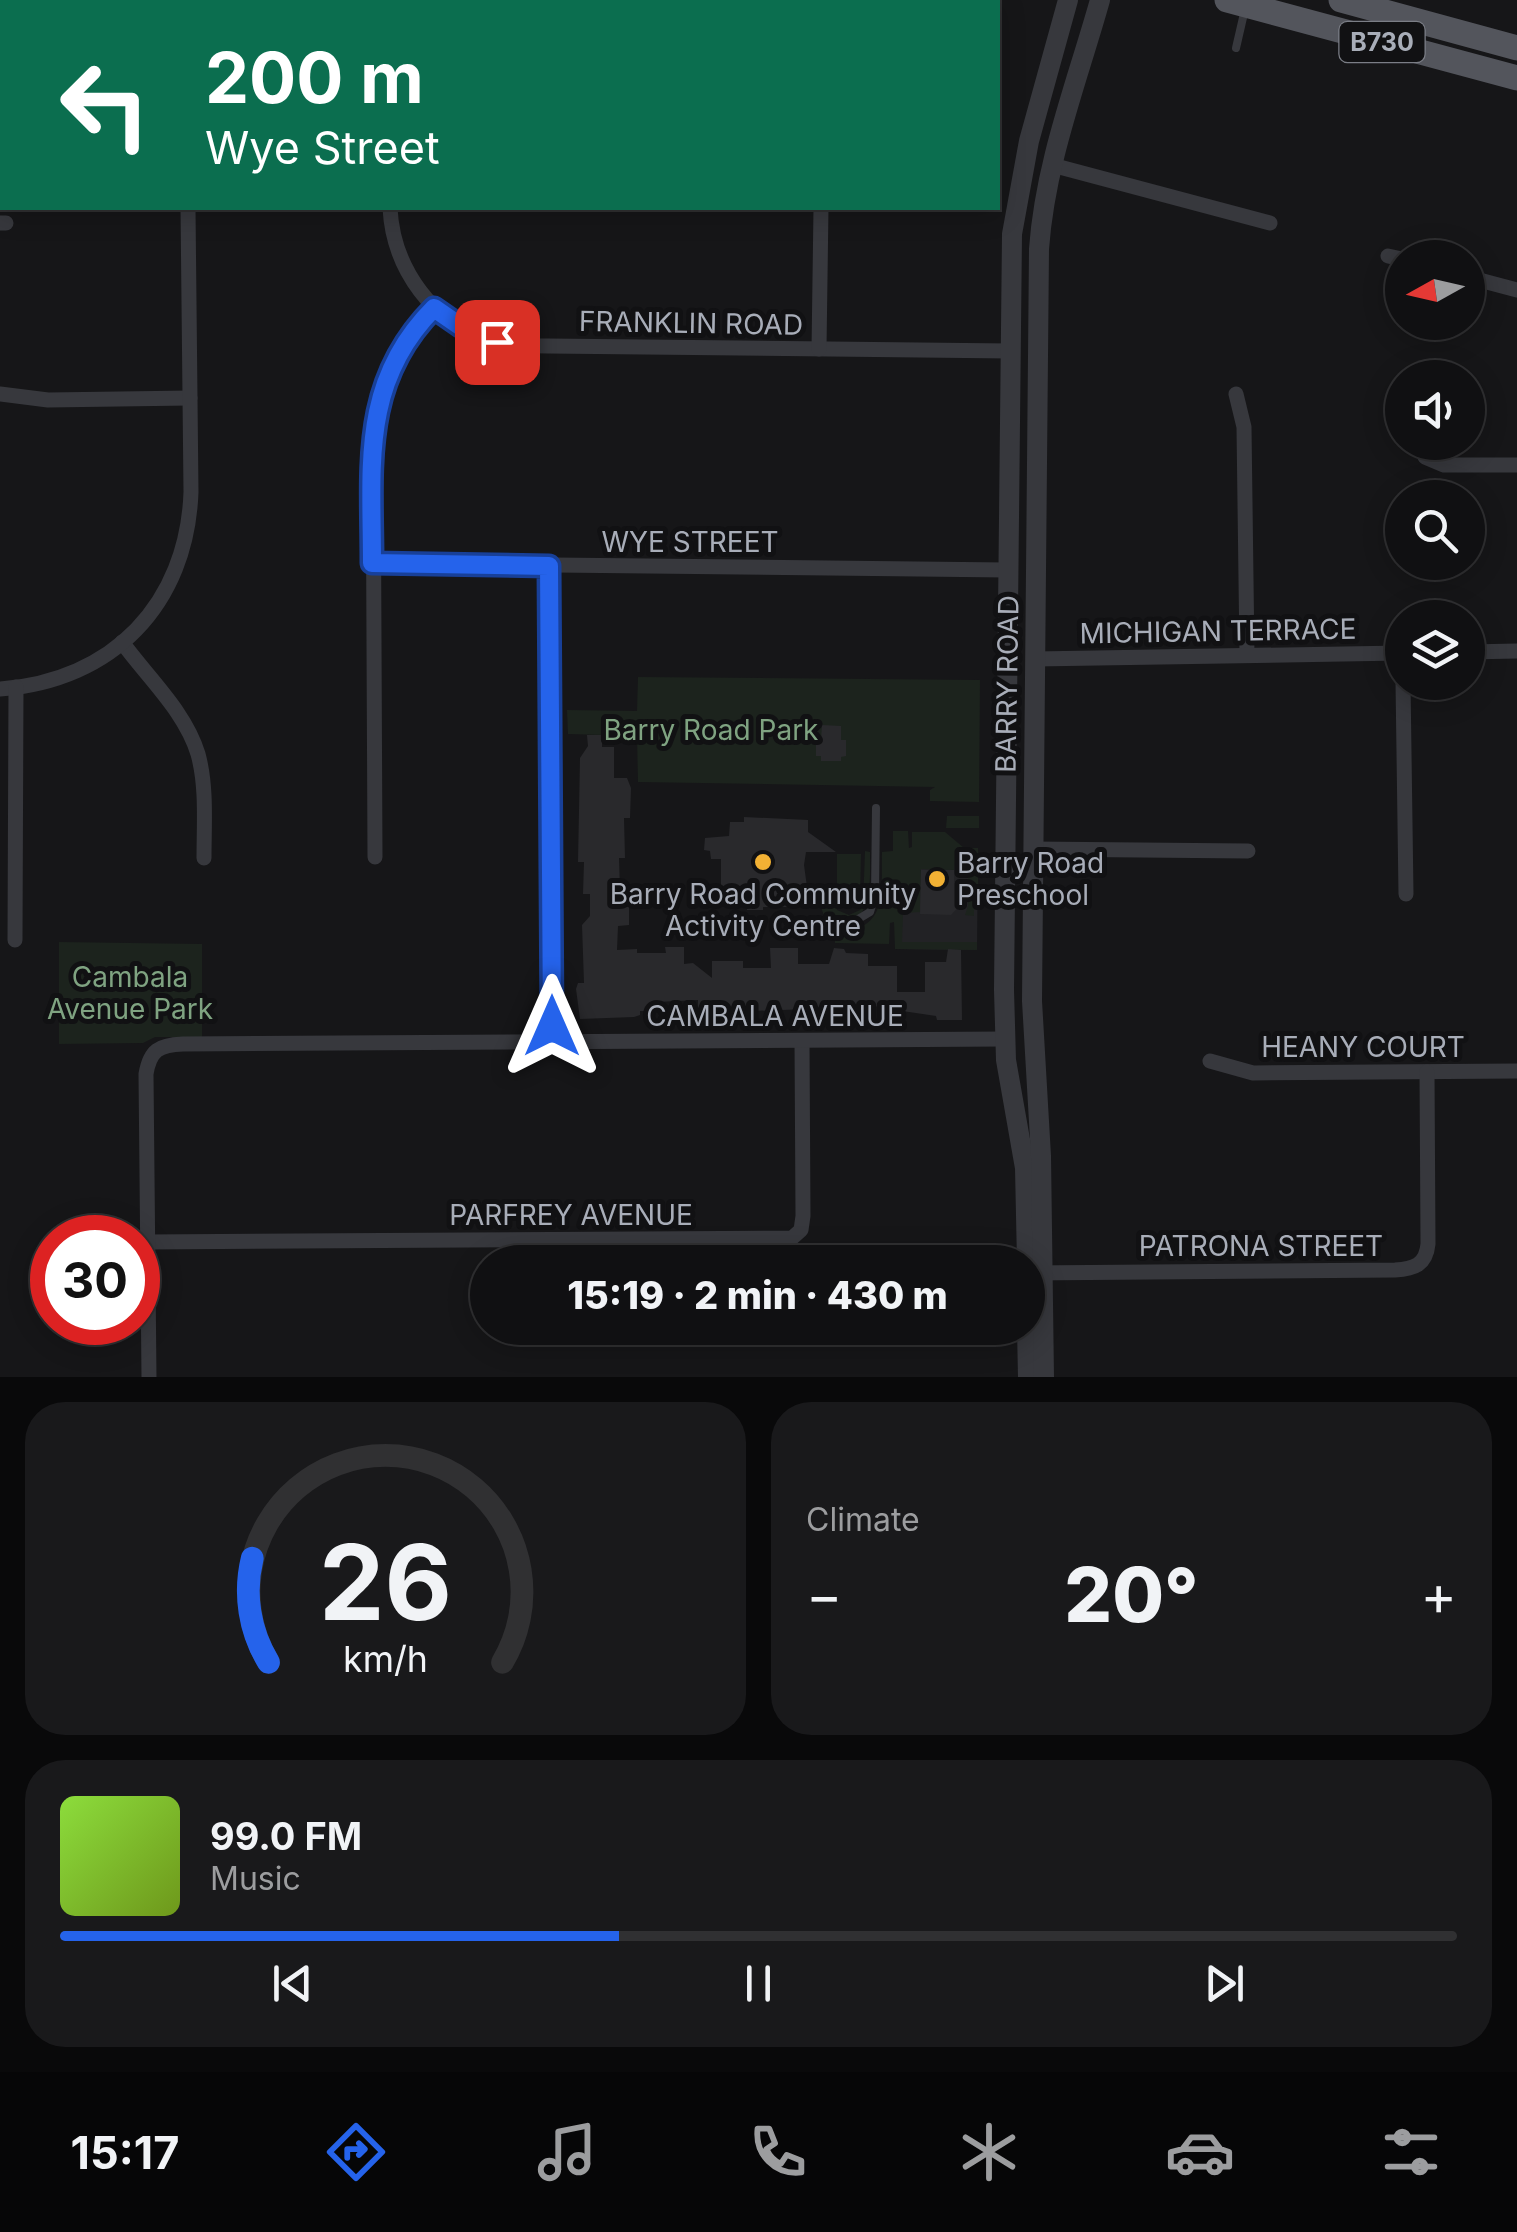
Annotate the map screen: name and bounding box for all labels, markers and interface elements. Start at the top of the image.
road number: B730 [1340,22,1424,62]
text: 200 m [205,35,424,120]
icon: left [40,40,170,170]
text: Wye Street [205,120,440,175]
north arrow [1385,240,1485,340]
map controls [1385,240,1485,700]
pin [455,300,540,385]
street label: FRANKLIN ROAD [579,304,803,342]
icon: arrive [470,315,525,370]
button: sound [1385,360,1485,460]
button: search [1385,480,1485,580]
street label: WYE STREET [601,525,779,559]
street label: BARRY ROAD [988,595,1026,773]
button: layers [1385,600,1485,700]
street label: MICHIGAN TERRACE [1079,612,1357,650]
park label: Barry Road Park [604,713,818,747]
place label: Barry Road Preschool [957,846,1104,912]
marker: Barry Road Community Activity Centre [752,851,774,873]
marker: Barry Road Preschool [926,868,948,890]
place label: Barry Road Community Activity Centre [610,877,916,943]
park label: Cambala Avenue Park [47,960,213,1026]
position arrow [500,974,604,1078]
street label: CAMBALA AVENUE [646,999,904,1033]
street label: HEANY COURT [1261,1030,1465,1064]
street label: PARFREY AVENUE [449,1198,693,1232]
speed limit sign: 30 [30,1215,160,1345]
street label: PATRONA STREET [1139,1229,1383,1263]
text: 15:19 · 2 min · 430 m [567,1272,948,1318]
text: Climate [806,1500,920,1539]
text: 26 [319,1519,452,1645]
text: 20° [1064,1549,1199,1640]
text: − [806,1562,842,1628]
text: + [1421,1562,1457,1628]
text: km/h [343,1637,428,1681]
text: 99.0 FM [210,1813,362,1859]
text: Music [210,1859,301,1898]
icon: previous [265,1956,320,2011]
icon: pause [731,1956,786,2011]
icon: next [1197,1956,1252,2011]
icon: directions [321,2117,391,2187]
icon: music [532,2117,602,2187]
icon: phone [743,2117,813,2187]
icon: climate [954,2117,1024,2187]
icon: car [1165,2117,1235,2187]
icon: filters [1376,2117,1446,2187]
text: 15:17 [71,2125,179,2180]

